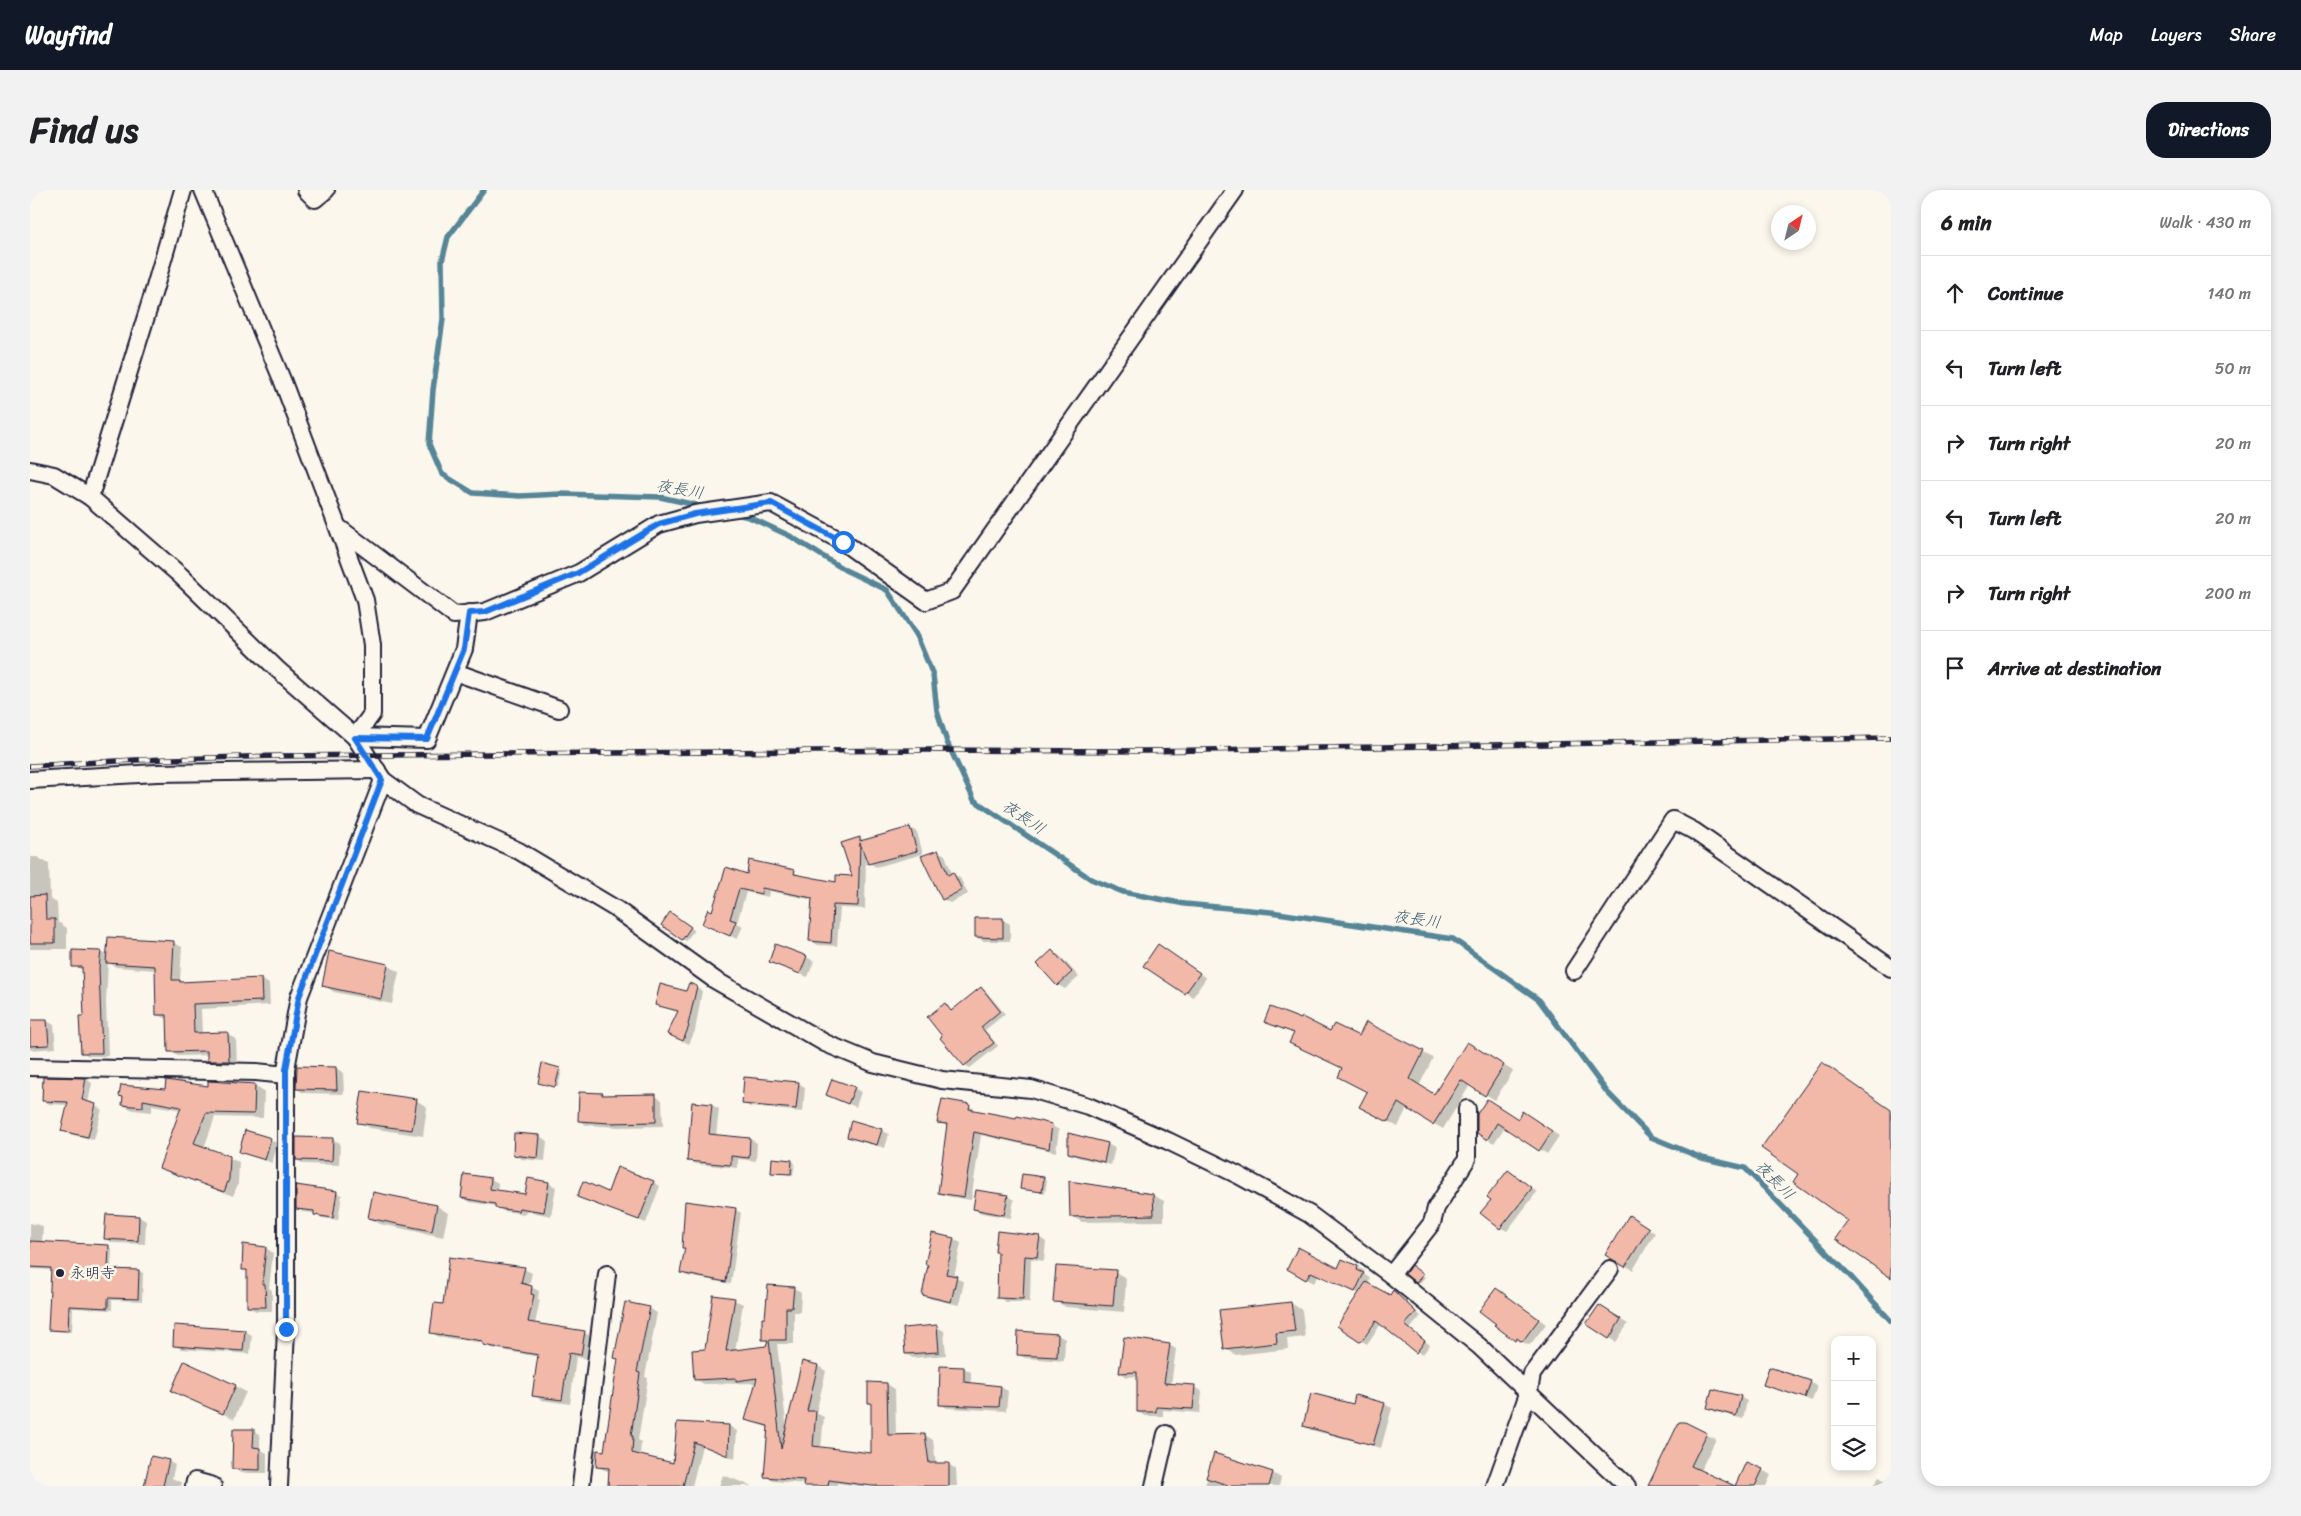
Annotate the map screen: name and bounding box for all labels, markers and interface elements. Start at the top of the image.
text: Wayfind [25,14,111,56]
text: Map [2090,19,2123,51]
text: Layers [2151,19,2202,51]
text: Share [2230,19,2276,51]
text: Find us [30,99,138,161]
button: Directions [2146,102,2271,158]
text: 6 min [1941,204,1992,242]
north arrow [1771,205,1816,250]
text: Walk · 430 m [2160,208,2251,237]
text: Continue [1988,277,2064,310]
icon: ahead [1941,279,1969,307]
text: 140 m [2208,279,2251,308]
text: Turn left [1988,352,2061,385]
icon: left [1941,354,1969,382]
text: 50 m [2215,354,2251,383]
text: Turn right [1988,427,2070,460]
icon: right [1941,429,1969,457]
text: 20 m [2215,429,2251,458]
water label: 夜長川 [654,471,706,507]
text: Turn left [1988,502,2061,535]
icon: left [1941,504,1969,532]
text: 20 m [2215,504,2251,533]
route start [832,531,855,554]
text: Turn right [1988,577,2070,610]
icon: right [1941,579,1969,607]
text: 200 m [2205,579,2251,608]
text: Arrive at destination [1988,652,2161,685]
icon: arrive [1941,654,1969,682]
water label: 夜長川 [996,792,1052,842]
water label: 夜長川 [1391,901,1443,937]
water label: 夜長川 [1748,1153,1802,1207]
place label: 永明寺 [70,1260,115,1286]
marker: 永明寺 [54,1267,66,1279]
route end [275,1318,298,1341]
map controls [1831,1336,1876,1471]
button: + [1831,1336,1876,1381]
button: − [1831,1381,1876,1426]
button: layers [1831,1426,1876,1471]

